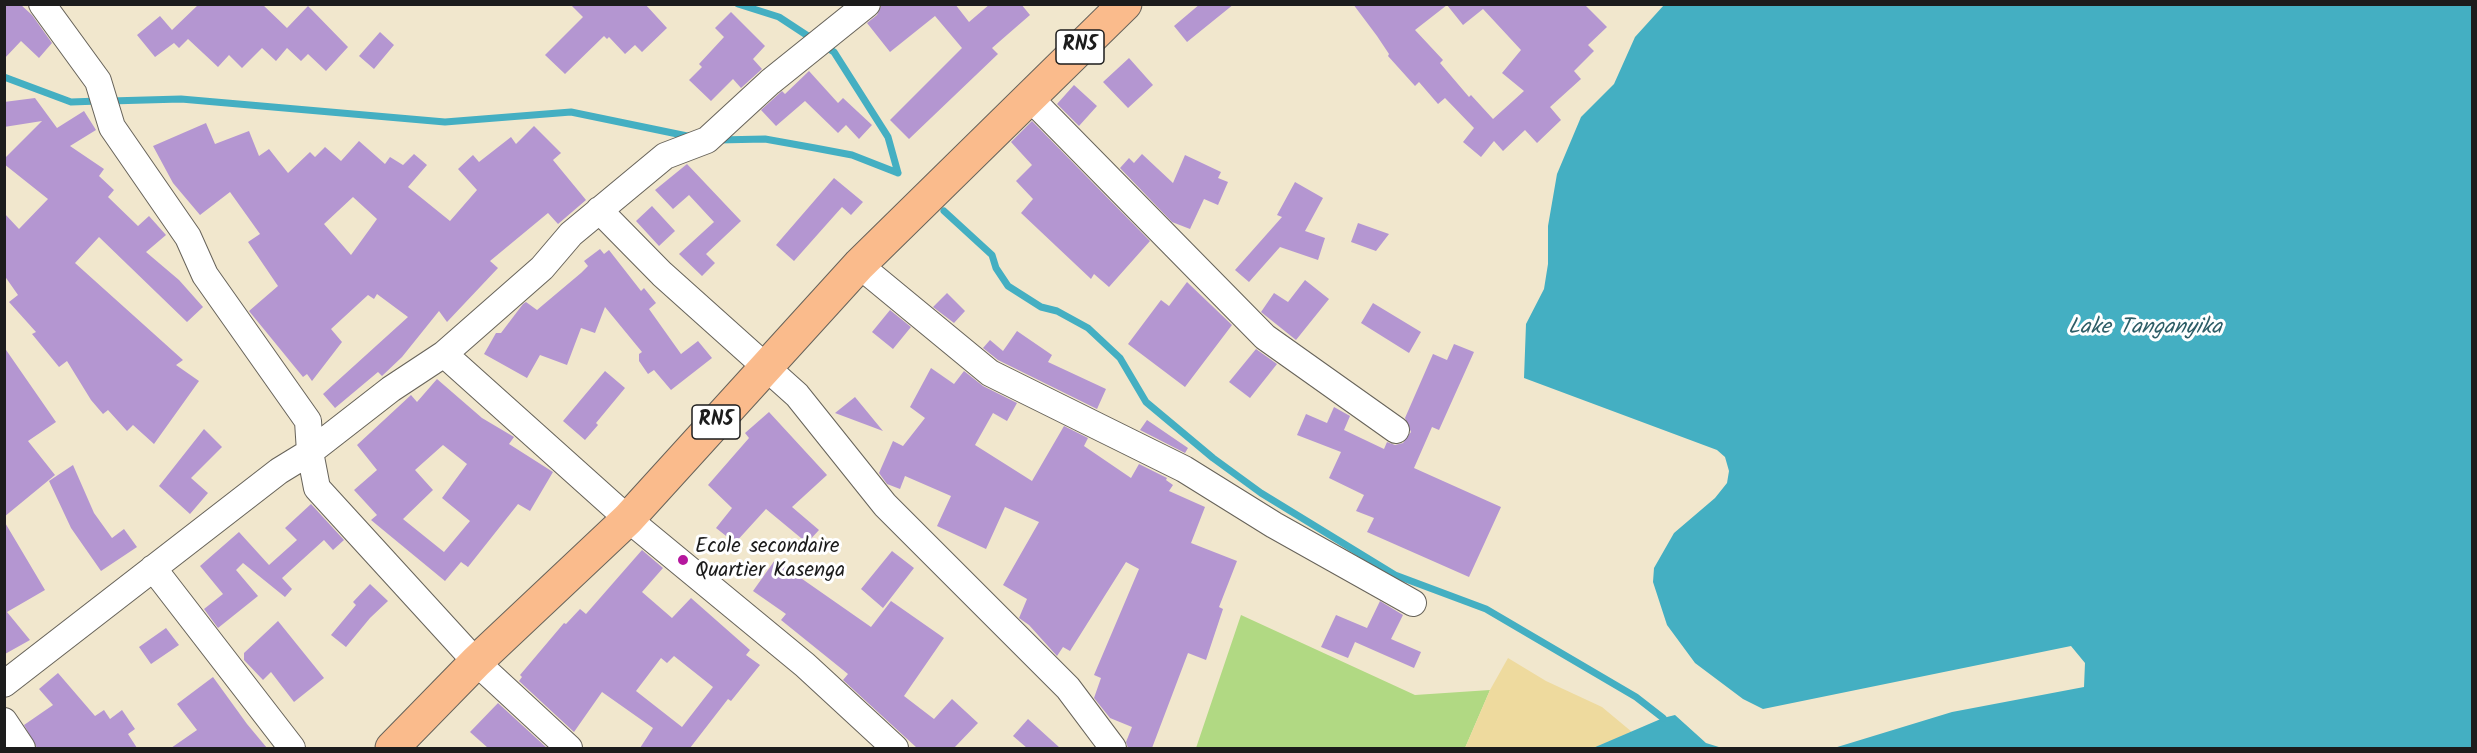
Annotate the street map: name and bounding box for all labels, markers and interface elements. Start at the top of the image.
road number: RN5 [1056,30,1104,64]
water label: Lake Tanganyika [2068,316,2222,342]
road number: RN5 [692,405,740,439]
place label: Ecole secondaire Quartier Kasenga [695,535,845,585]
marker: Ecole secondaire Quartier Kasenga [676,553,690,567]

